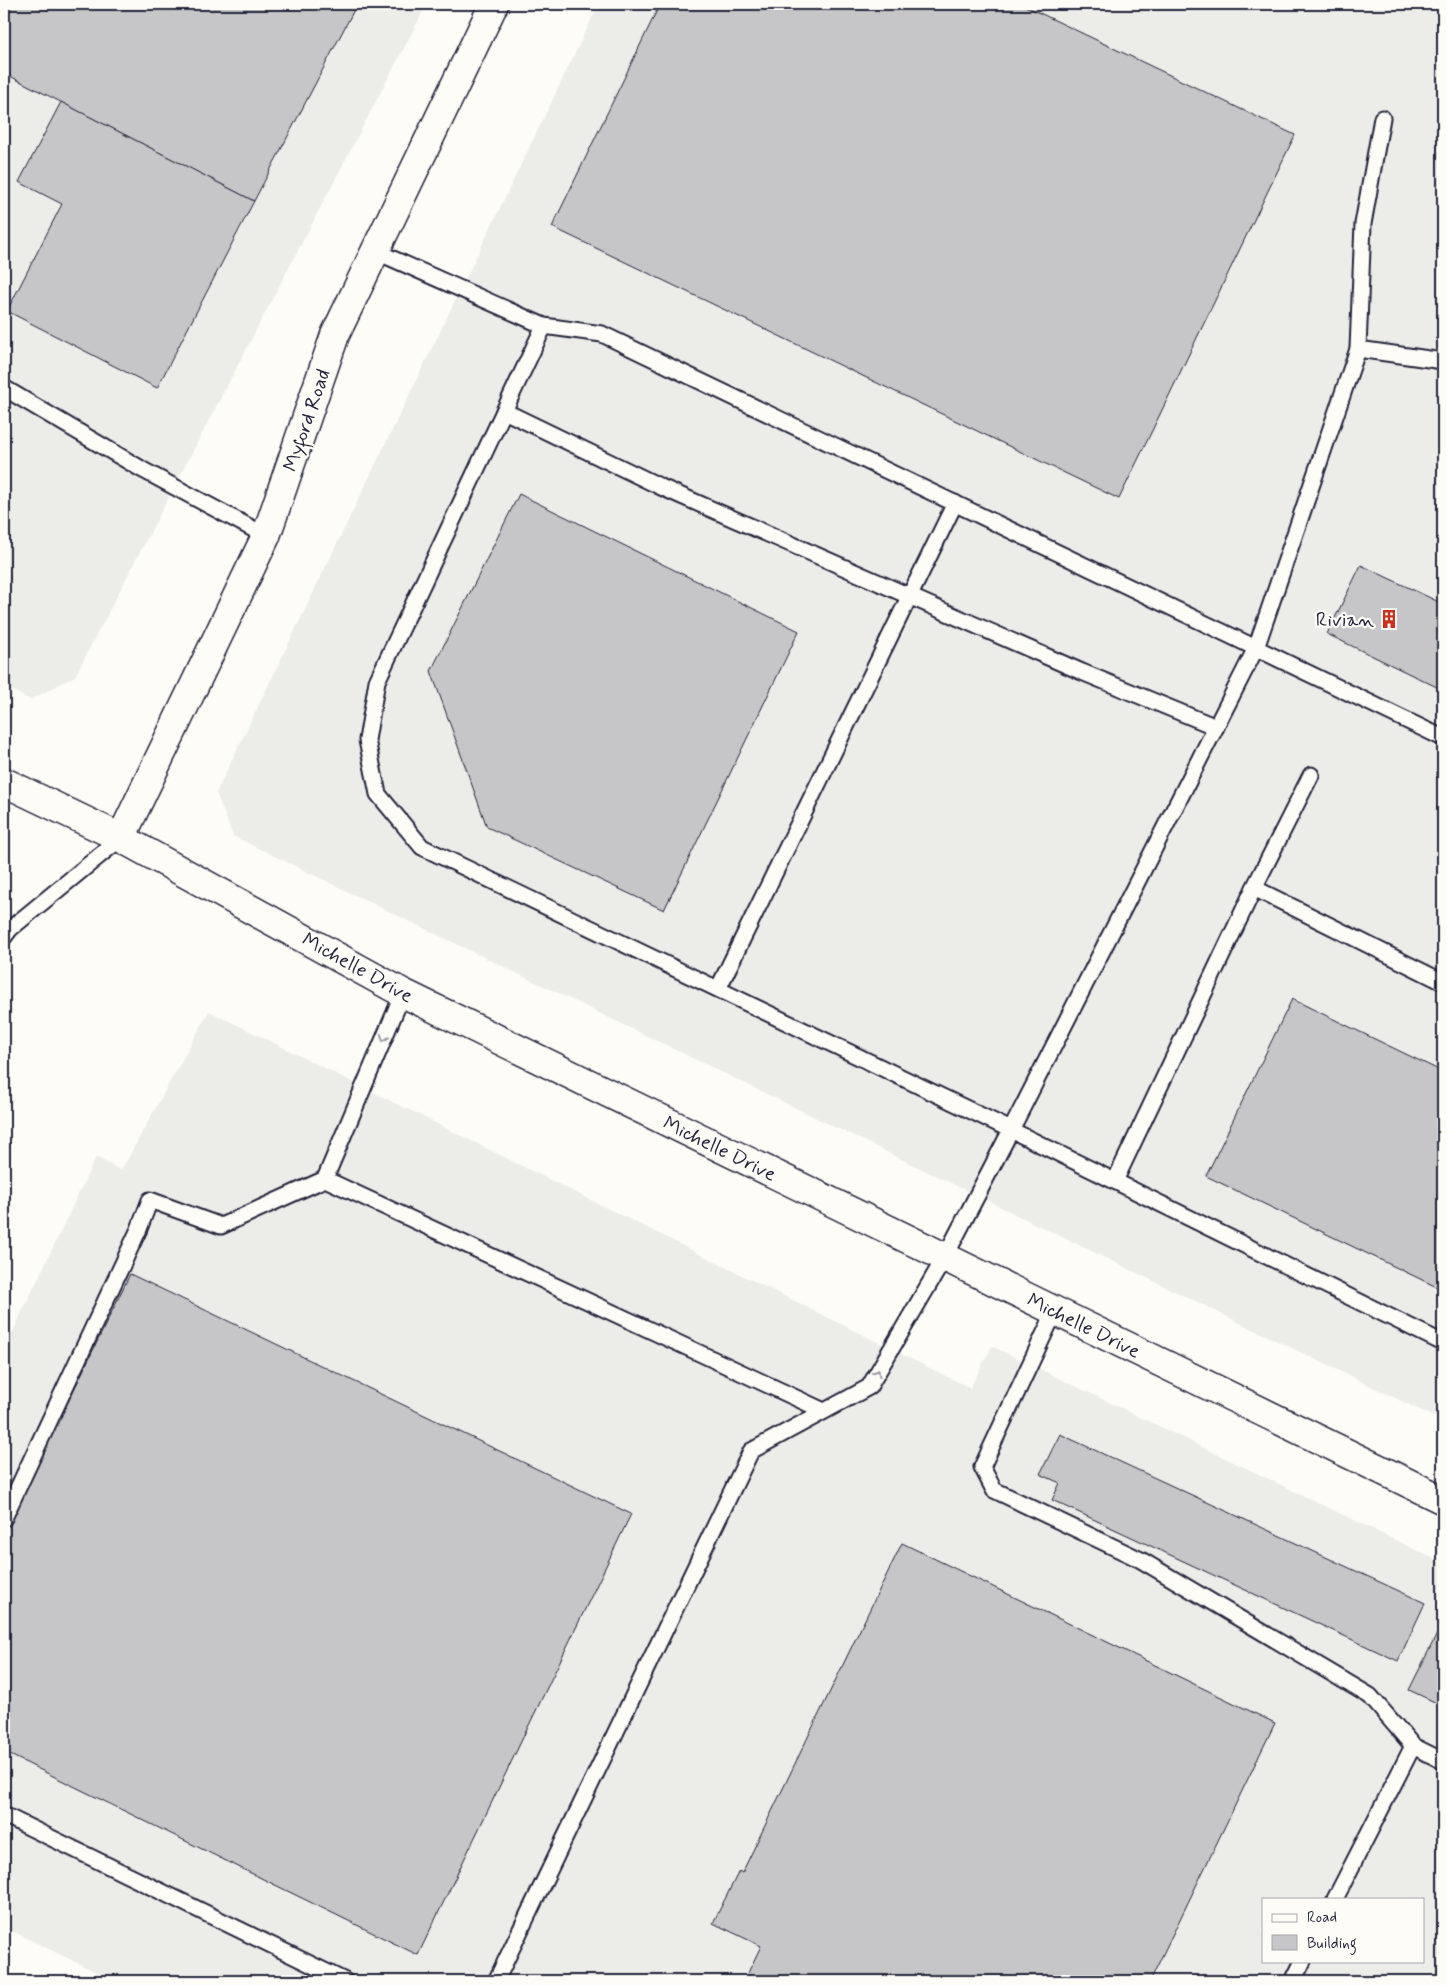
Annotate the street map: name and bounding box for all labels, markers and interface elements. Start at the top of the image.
street label: Myford Road [277,366,339,476]
place label: Rivian [1316,607,1374,634]
building icon: Rivian [1378,608,1400,630]
street label: Michelle Drive [297,927,418,1010]
one-way arrow [380,1033,390,1042]
street label: Michelle Drive [658,1110,781,1188]
street label: Michelle Drive [1022,1287,1145,1365]
one-way arrow [871,1370,881,1379]
legend [1262,1898,1424,1962]
text: Road [1307,1908,1337,1928]
text: Building [1307,1934,1357,1955]

